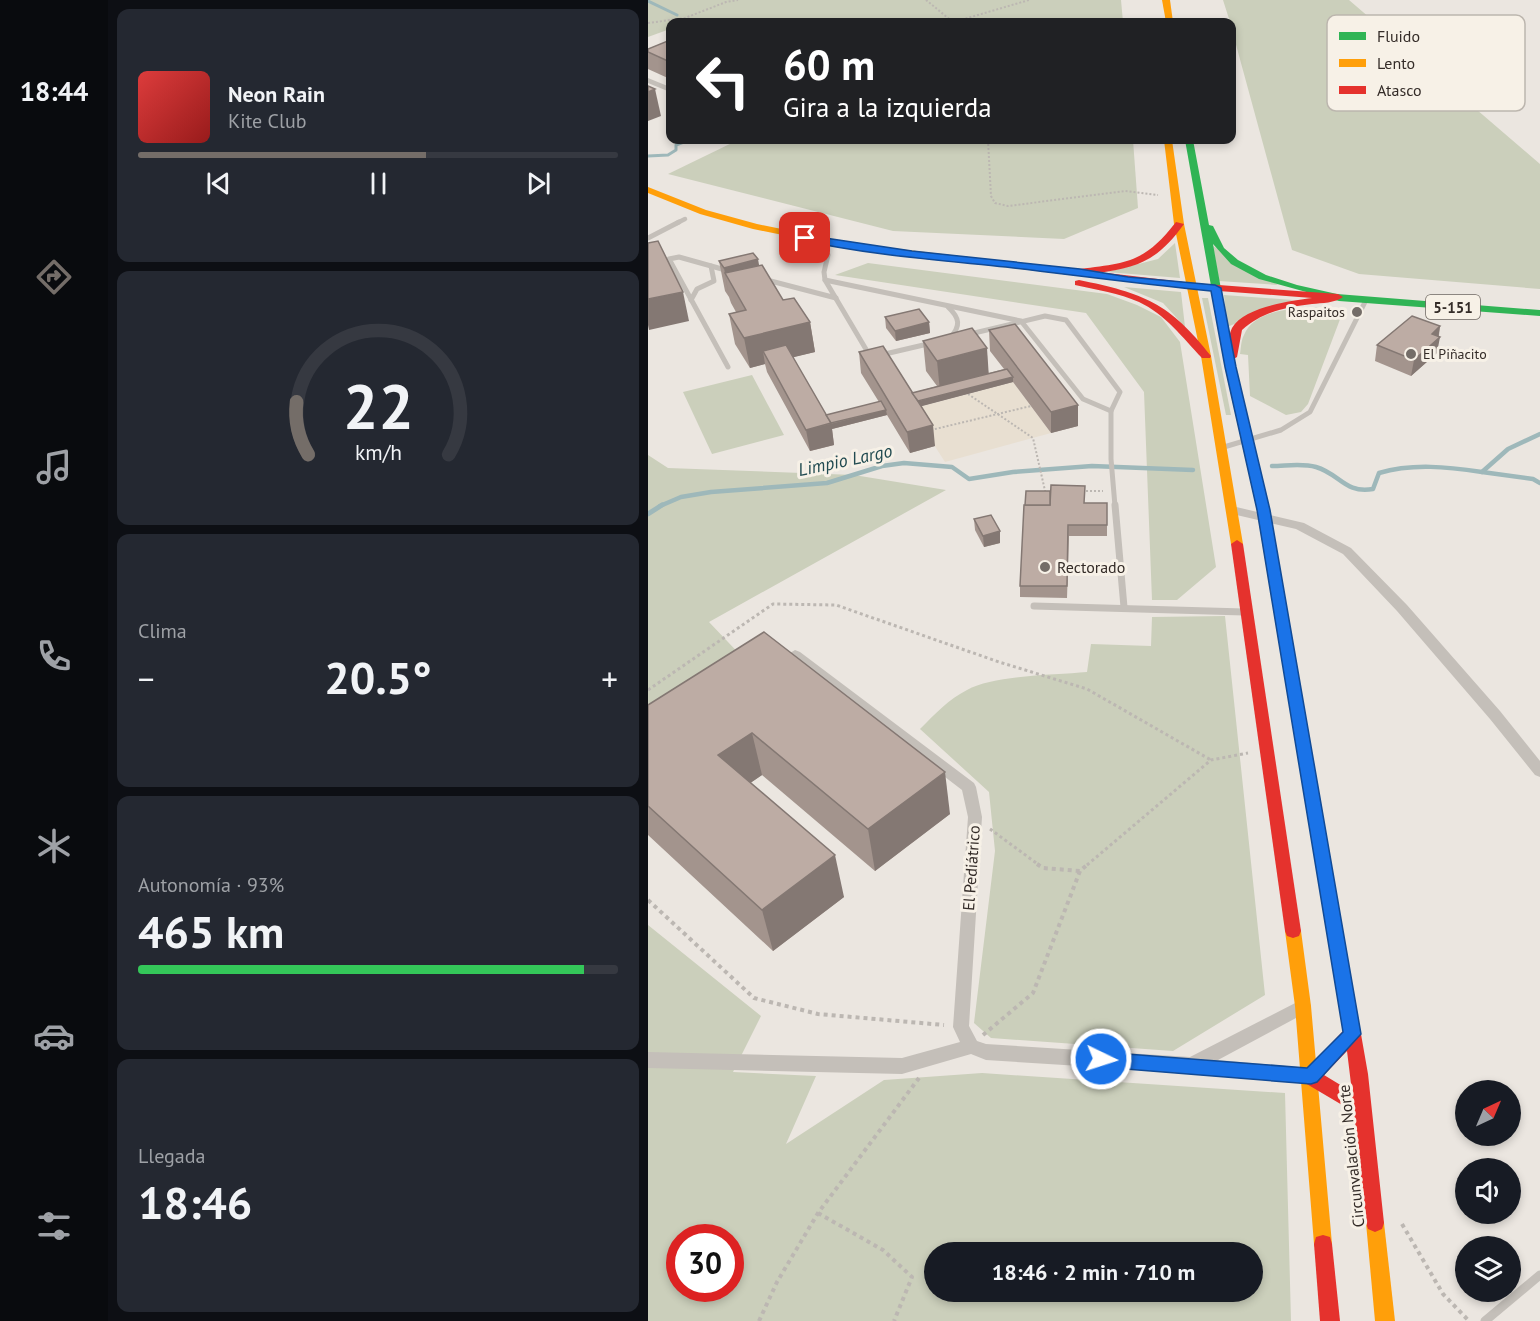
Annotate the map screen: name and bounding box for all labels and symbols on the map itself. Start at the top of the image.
legend [1327,15,1525,111]
text: Fluido [1377,26,1420,46]
text: Lento [1377,53,1415,73]
text: Atasco [1377,80,1422,100]
pin [779,212,830,263]
road number: 5-151 [1426,295,1480,319]
place label: Raspaitos [1288,303,1345,321]
marker: Raspaitos [1350,305,1364,319]
place label: El Piñacito [1423,345,1487,363]
marker: El Piñacito [1404,347,1418,361]
water label: Limpio Largo [796,439,894,481]
place label: Rectorado [1057,557,1125,577]
marker: Rectorado [1038,560,1052,574]
street label: El Pediátrico [958,825,984,911]
position arrow [1069,1027,1133,1091]
north arrow [1455,1080,1521,1146]
street label: Circunvalación Norte [1334,1084,1368,1228]
speed limit sign: 30 [666,1224,744,1302]

